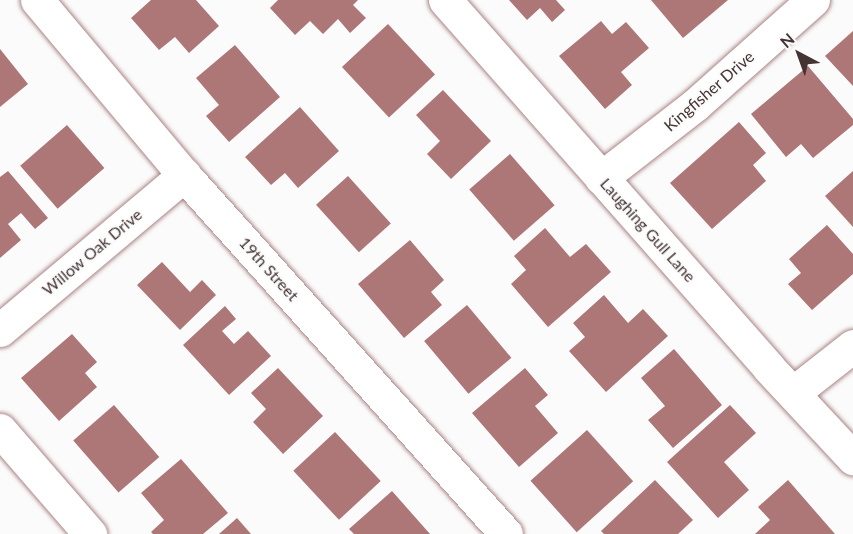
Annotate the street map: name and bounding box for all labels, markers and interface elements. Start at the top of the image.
north arrow [769,24,829,84]
text: N [776,29,798,51]
street label: Kingfisher Drive [660,47,758,135]
street label: Laughing Gull Lane [596,174,700,286]
street label: Willow Oak Drive [38,205,146,299]
street label: 19th Street [235,233,303,305]

